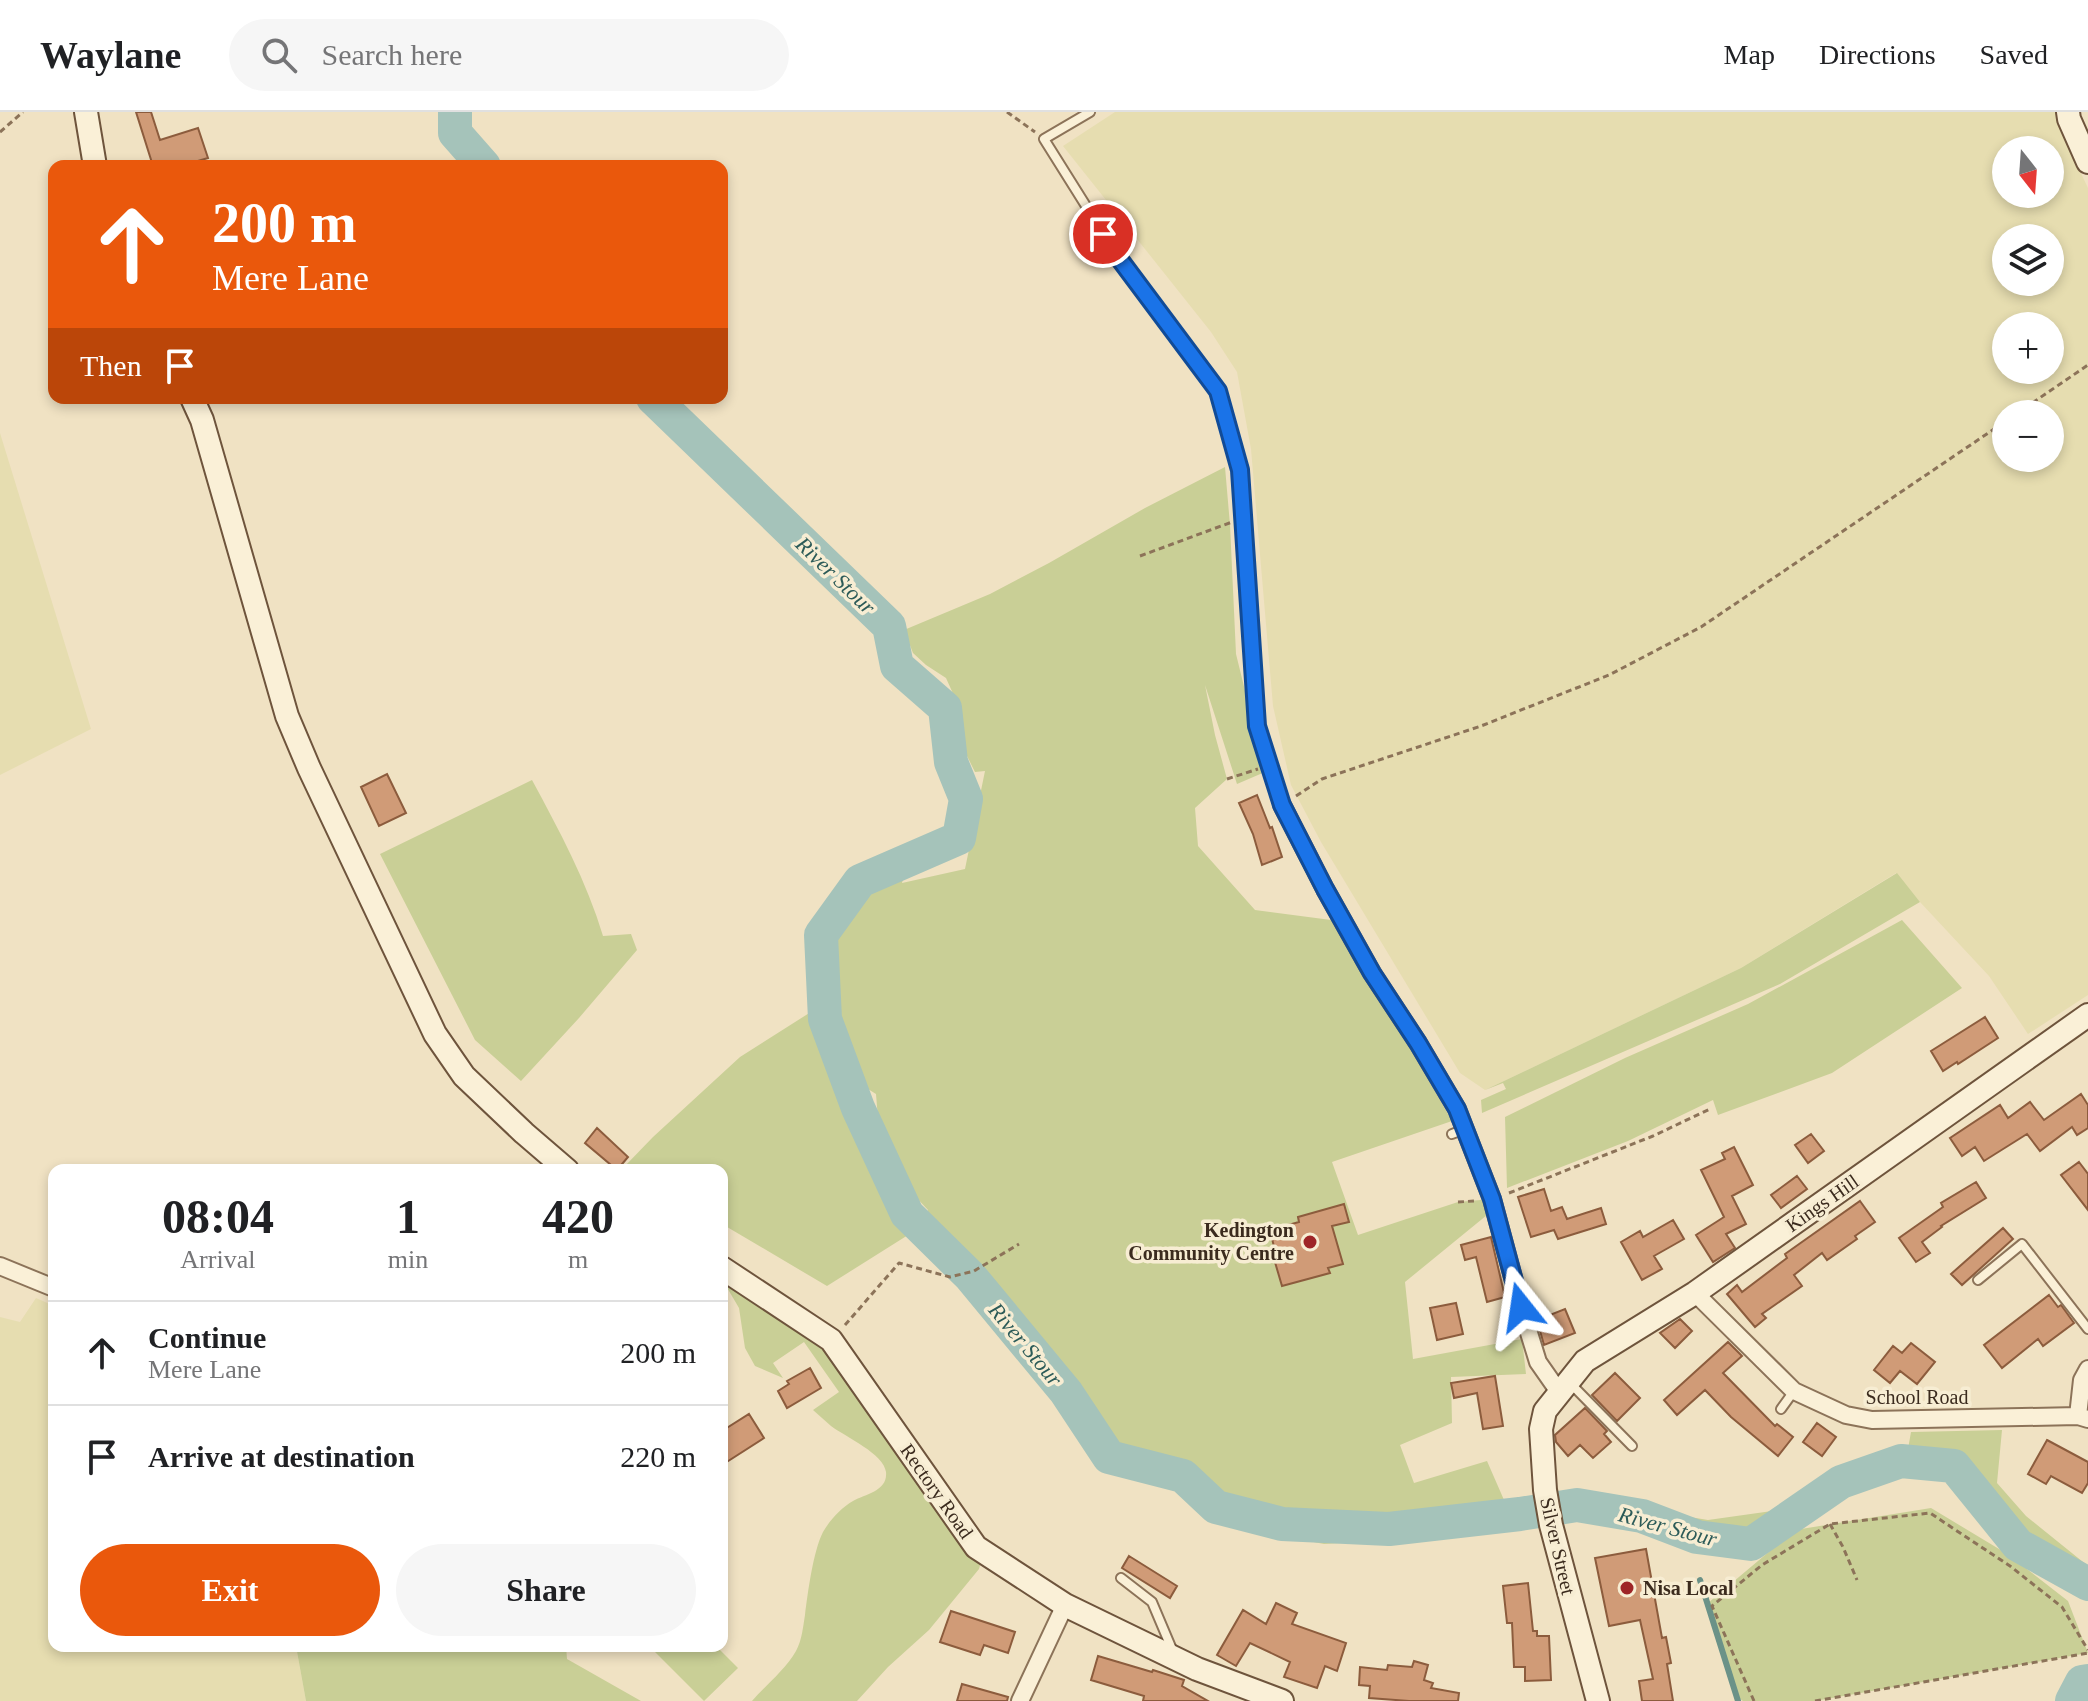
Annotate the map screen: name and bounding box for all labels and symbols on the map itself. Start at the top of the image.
north arrow [1992,136,2064,208]
pin [1069,200,1137,268]
water label: River Stour [790,531,881,620]
street label: Kings Hill [1781,1170,1864,1237]
place label: Kedington Community Centre [1128,1219,1294,1265]
marker: Kedington Community Centre [1301,1233,1319,1251]
position arrow [1479,1265,1563,1349]
water label: River Stour [983,1297,1068,1391]
street label: School Road [1866,1386,1968,1408]
street label: Rectory Road [895,1439,978,1543]
street label: Silver Street [1536,1495,1580,1597]
water label: River Stour [1615,1501,1720,1552]
place label: Nisa Local [1643,1577,1734,1599]
marker: Nisa Local [1618,1579,1636,1597]

